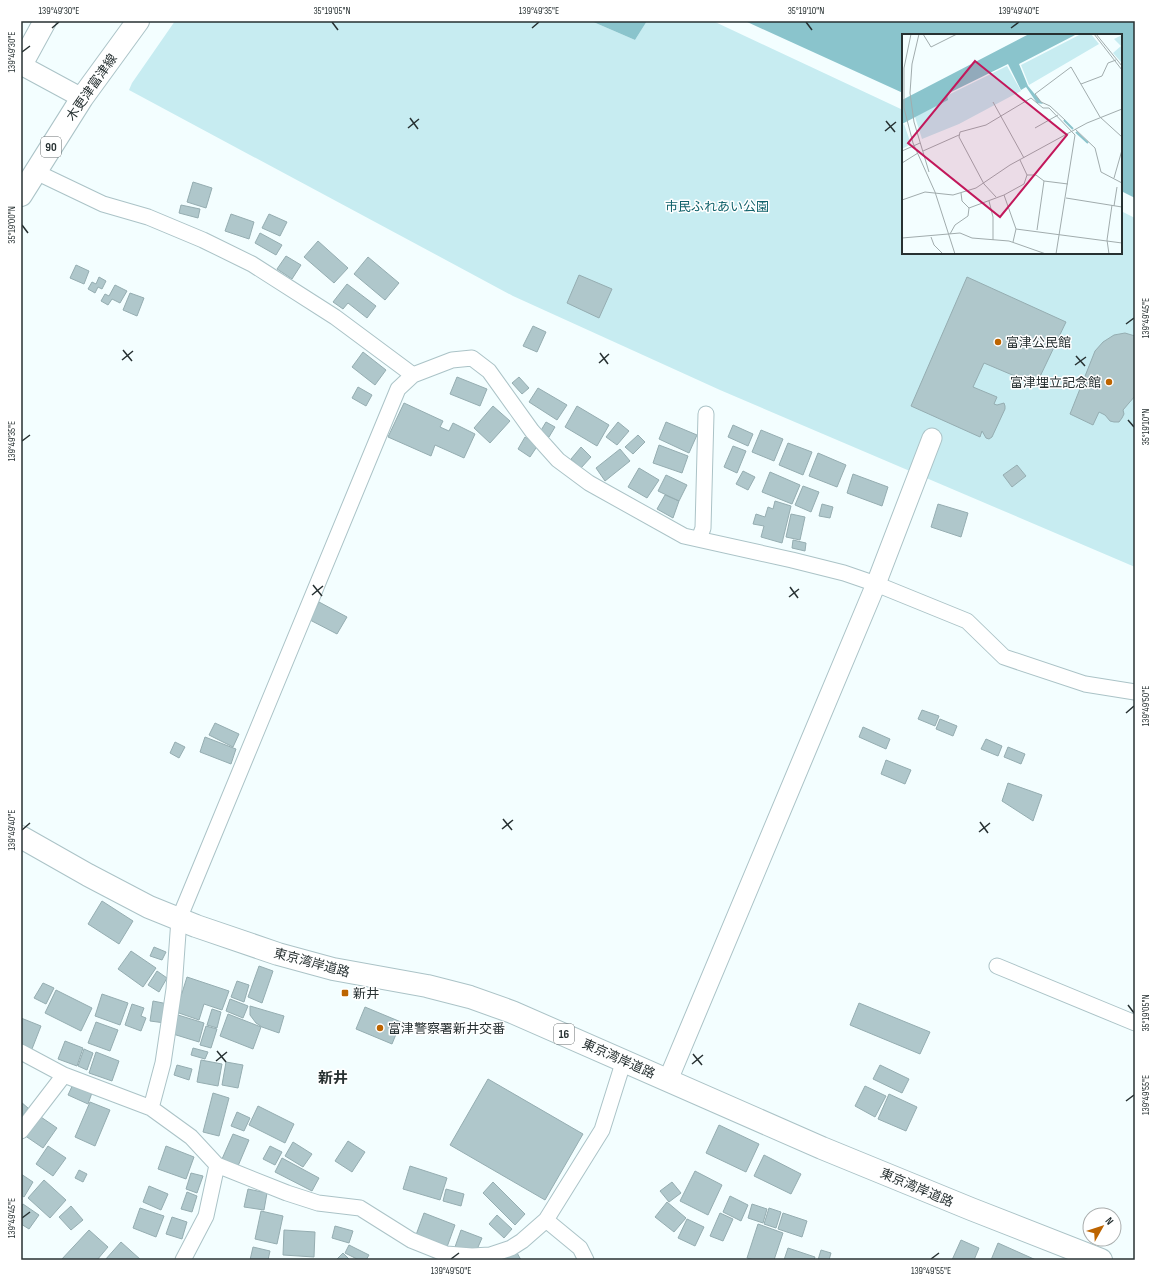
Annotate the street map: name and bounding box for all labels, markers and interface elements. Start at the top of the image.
text: 139°49'30"E [39,5,79,17]
text: 35°19'05"N [313,5,351,17]
text: 139°49'35"E [519,5,559,17]
text: 35°19'10"N [788,5,824,17]
text: 139°49'40"E [999,5,1039,17]
text: 139°49'30"E [6,32,18,72]
inset map [902,34,1122,254]
street label: 木更津富津線 [63,51,121,124]
road number: 90 [41,137,61,157]
park label: 市民ふれあい公園 [665,199,769,215]
text: 35°19'00"N [6,206,18,244]
text: 139°49'45"E [1140,298,1152,338]
place label: 富津公民館 [1006,335,1071,351]
marker: 富津公民館 [993,337,1003,347]
place label: 富津埋立記念館 [1010,375,1101,391]
marker: 富津埋立記念館 [1104,377,1114,387]
text: 35°19'10"N [1140,409,1152,445]
text: 139°49'35"E [6,421,18,461]
text: 139°49'50"E [1140,686,1152,726]
text: 139°49'40"E [6,810,18,850]
street label: 東京湾岸道路 [272,945,351,981]
place label: 新井 [353,986,379,1002]
marker: 新井 [340,988,350,998]
text: 35°19'05"N [1140,994,1152,1032]
place label: 富津警察署新井交番 [388,1021,505,1037]
marker: 富津警察署新井交番 [375,1023,385,1033]
road number: 16 [554,1024,574,1044]
street label: 東京湾岸道路 [580,1036,657,1082]
district label: 新井 [318,1069,348,1088]
text: 139°49'55"E [1140,1075,1152,1115]
street label: 東京湾岸道路 [878,1165,956,1211]
text: 139°49'45"E [6,1198,18,1238]
north arrow [1082,1207,1122,1247]
text: N [1102,1215,1116,1227]
text: 139°49'50"E [431,1265,471,1277]
text: 139°49'55"E [911,1265,951,1277]

